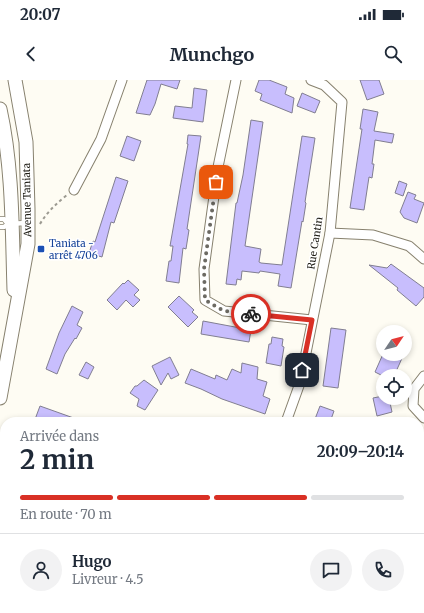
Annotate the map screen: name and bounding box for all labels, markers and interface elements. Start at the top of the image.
text: 20:07 [20,5,61,24]
icon: back [20,43,42,65]
text: Munchgo [170,43,254,66]
icon: search [382,43,404,65]
street label: Avenue Taniata [20,162,34,238]
pin [199,165,233,199]
icon: bag [205,171,227,193]
street label: Rue Cantin [304,215,326,270]
place label: Taniata - arrêt 4706 [49,237,98,262]
marker: Taniata - arrêt 4706 [36,244,46,254]
courier [231,294,271,334]
icon: bike [240,303,262,325]
north arrow [376,325,412,361]
map controls [376,325,412,405]
pin [285,353,319,387]
icon: home [291,359,313,381]
button: locate [376,369,412,405]
text: Arrivée dans [20,428,99,445]
text: 20:09–20:14 [317,442,404,461]
text: 2 min [20,443,94,476]
text: En route · 70 m [20,506,112,523]
button: person [20,549,62,591]
button: chat [310,549,352,591]
button: phone [362,549,404,591]
text: Hugo [72,552,112,571]
text: Livreur · 4.5 [72,571,144,588]

